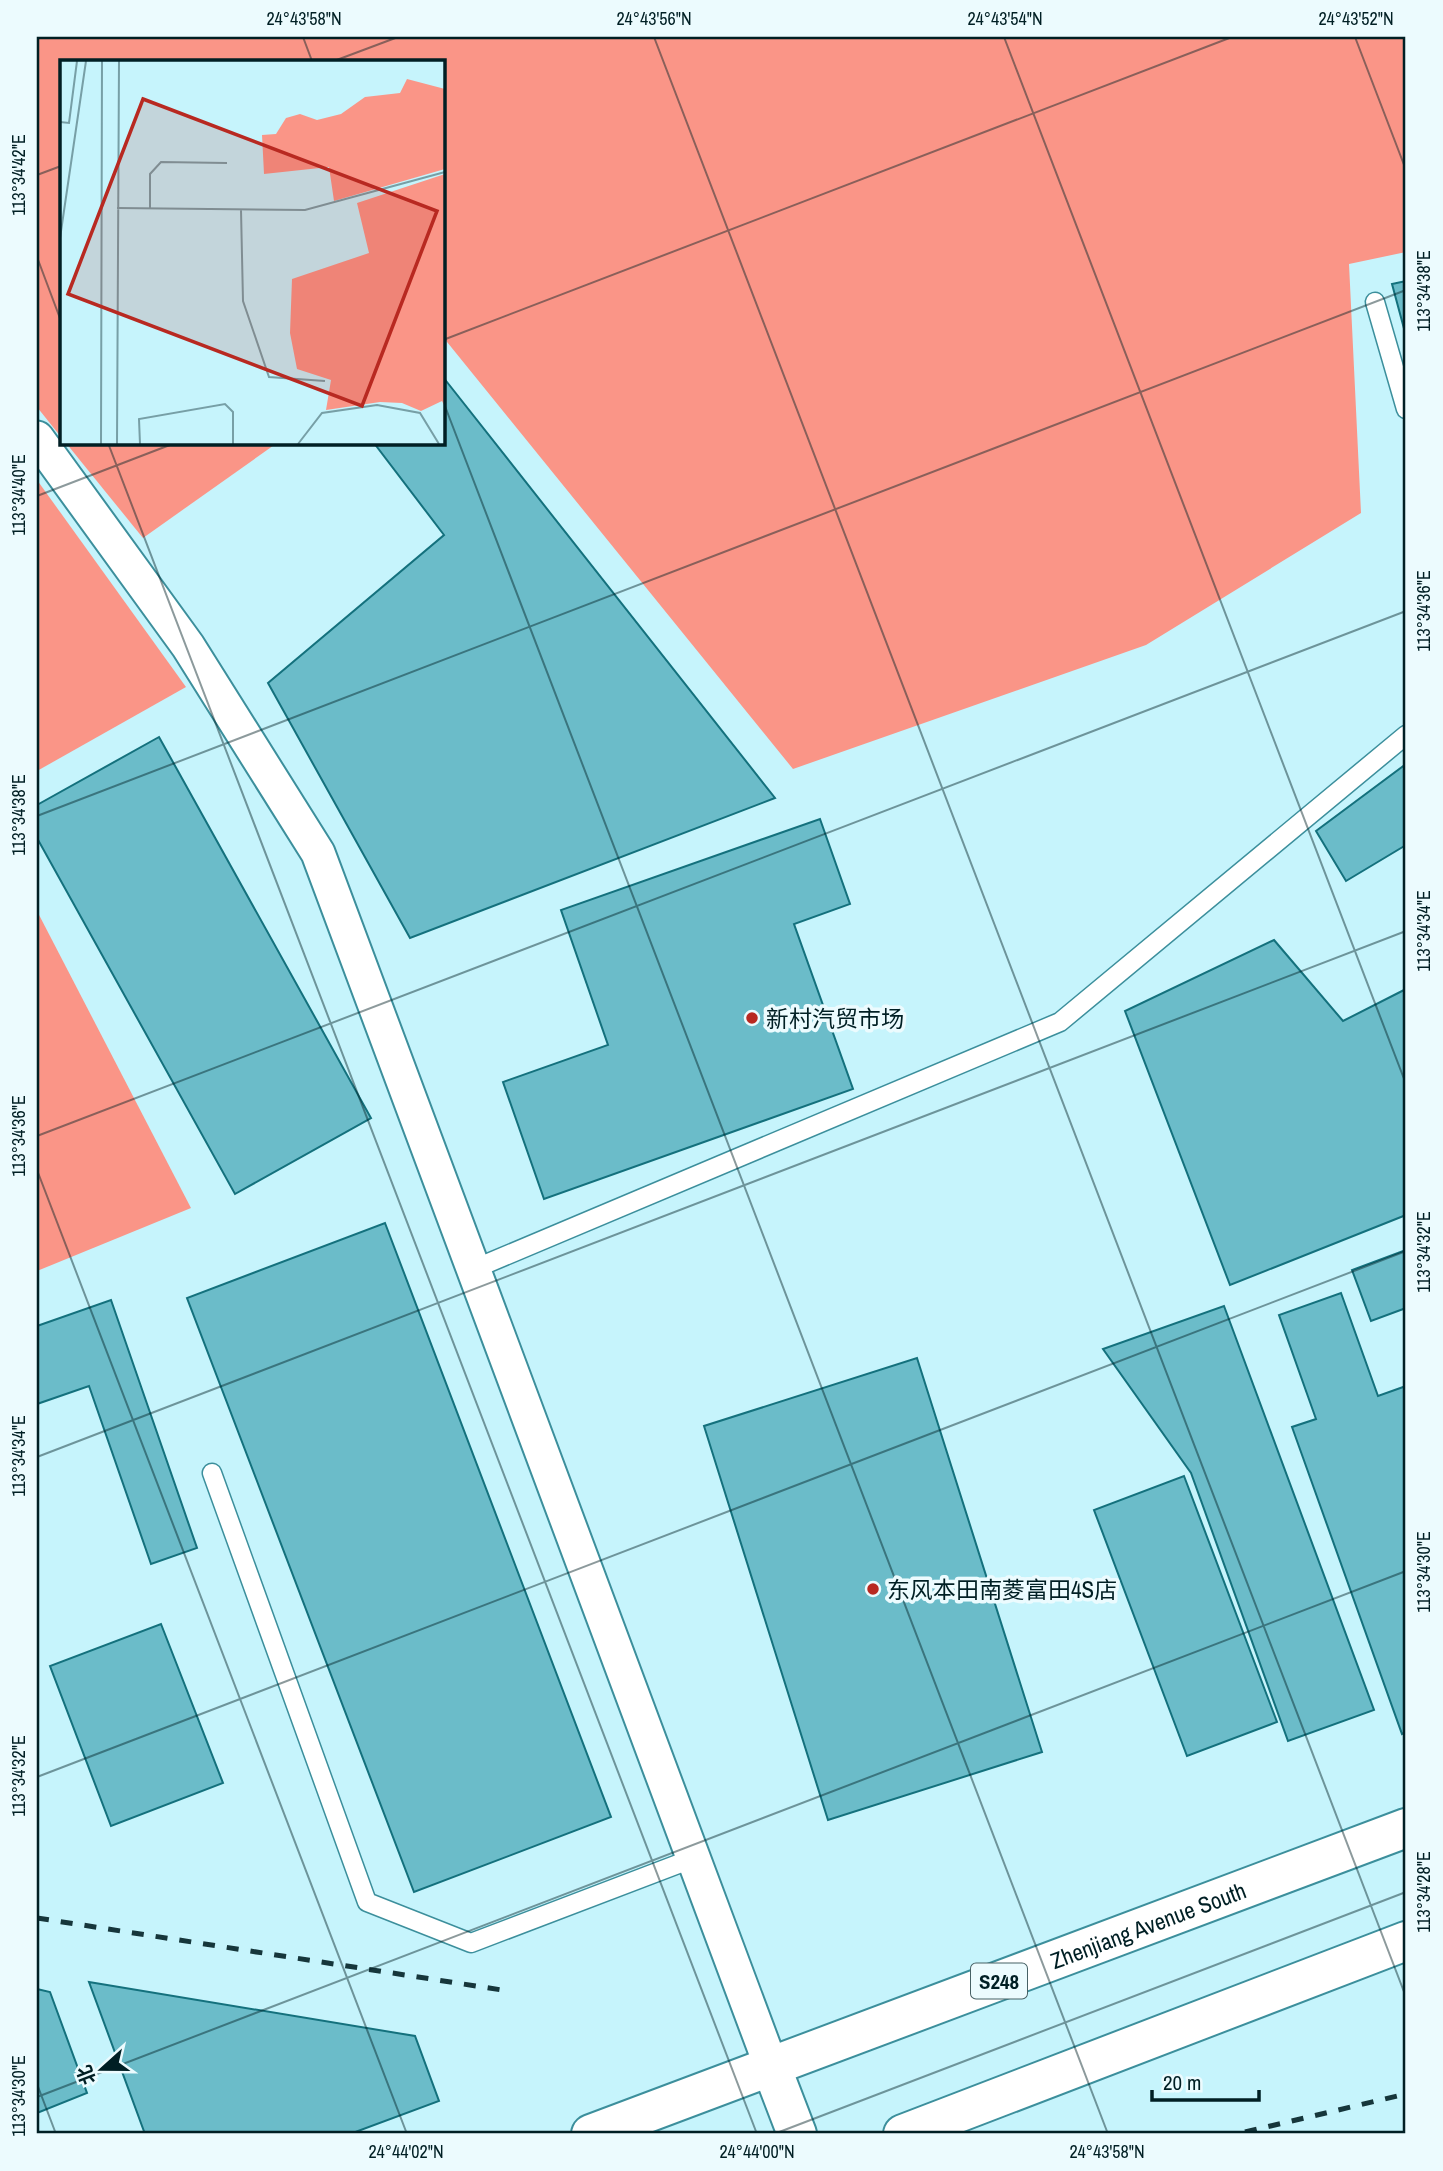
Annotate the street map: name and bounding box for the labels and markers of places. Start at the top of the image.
place label: 新村汽贸市场 [766,1003,904,1034]
marker: 新村汽贸市场 [744,1010,760,1026]
place label: 东风本田南菱富田4S店 [887,1574,1117,1605]
marker: 东风本田南菱富田4S店 [865,1581,881,1597]

